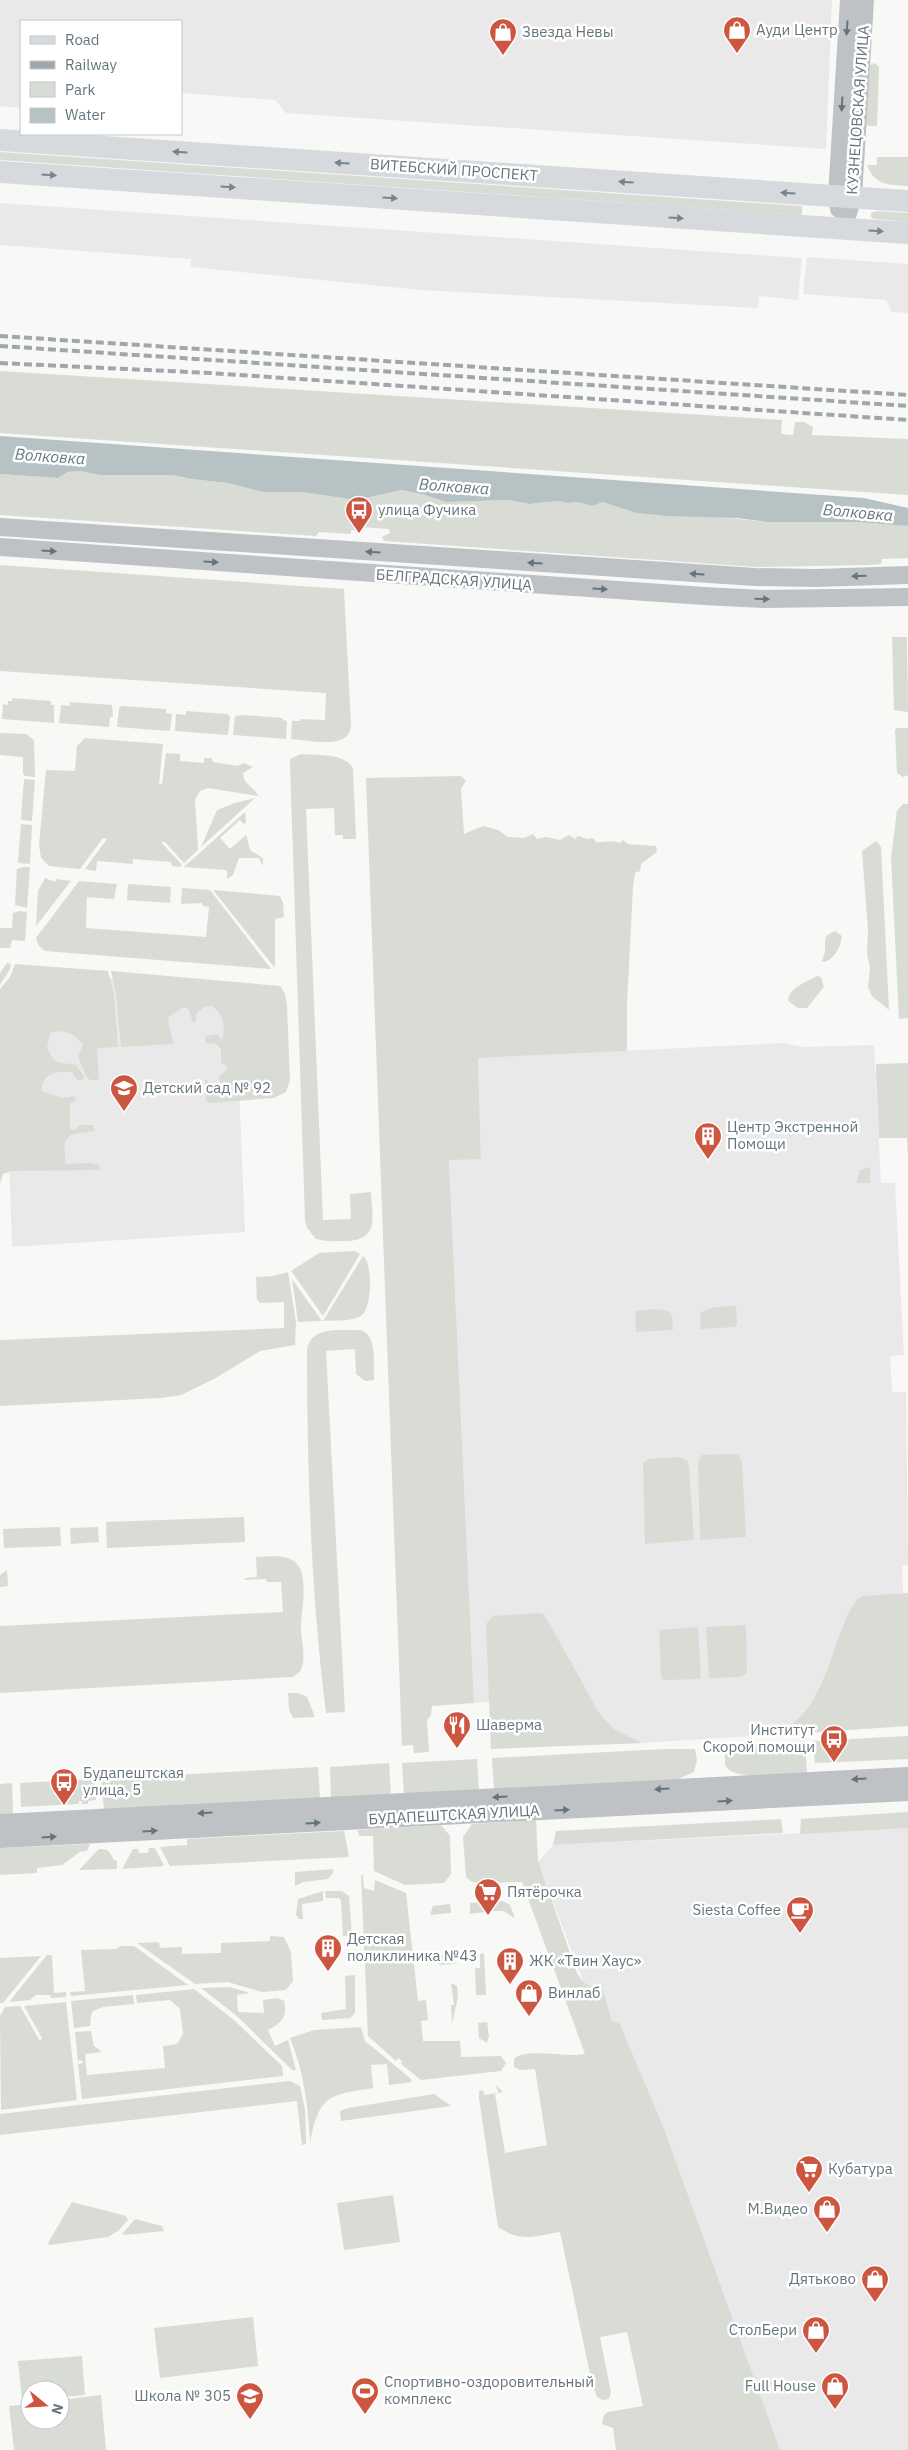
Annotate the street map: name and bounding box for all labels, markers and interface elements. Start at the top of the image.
shop icon: Ауди Центр [722,15,752,54]
shop icon: Звезда Невы [488,17,518,56]
legend [20,20,182,135]
place label: Ауди Центр [756,20,838,39]
one-way arrow [843,20,851,36]
place label: Звезда Невы [522,22,614,41]
street label: КУЗНЕЦОВСКАЯ УЛИЦА [842,24,873,195]
text: Road [65,30,100,49]
text: Railway [65,55,118,74]
text: Park [65,80,95,99]
one-way arrow [838,97,846,113]
text: Water [65,105,106,124]
one-way arrow [171,147,187,155]
street label: ВИТЕБСКИЙ ПРОСПЕКТ [369,154,539,185]
one-way arrow [333,158,349,166]
one-way arrow [41,172,57,180]
one-way arrow [618,177,634,185]
one-way arrow [220,184,236,192]
one-way arrow [780,189,796,197]
one-way arrow [383,195,399,203]
one-way arrow [668,215,684,223]
one-way arrow [868,228,884,236]
water label: Волковка [14,444,86,468]
water label: Волковка [418,474,490,498]
bus stop icon: улица Фучика [344,495,374,534]
water label: Волковка [822,499,894,525]
place label: улица Фучика [378,500,476,519]
one-way arrow [41,547,57,555]
one-way arrow [364,547,380,555]
one-way arrow [203,558,219,566]
one-way arrow [527,558,543,566]
street label: БЕЛГРАДСКАЯ УЛИЦА [375,565,533,594]
one-way arrow [689,569,705,577]
one-way arrow [851,573,867,581]
one-way arrow [592,586,608,594]
one-way arrow [754,595,770,603]
school or university icon: Детский сад № 92 [109,1073,139,1112]
place label: Детский сад № 92 [143,1078,271,1097]
place label: Центр Экстренной Помощи [727,1117,858,1153]
building icon: Центр Экстренной Помощи [693,1121,723,1160]
restaurant icon: Шаверма [442,1710,472,1749]
place label: Шаверма [476,1715,542,1734]
place label: Институт Скорой помощи [703,1720,815,1756]
bus stop icon: Институт Скорой помощи [819,1724,849,1763]
place label: Будапештская улица, 5 [83,1763,184,1799]
bus stop icon: Будапештская улица, 5 [49,1767,79,1806]
one-way arrow [851,1775,867,1783]
one-way arrow [654,1785,670,1793]
one-way arrow [492,1794,508,1802]
one-way arrow [717,1797,733,1805]
street label: БУДАПЕШТСКАЯ УЛИЦА [368,1801,540,1828]
one-way arrow [555,1805,571,1813]
one-way arrow [197,1809,213,1817]
one-way arrow [305,1818,321,1826]
one-way arrow [143,1827,159,1835]
one-way arrow [41,1832,57,1840]
supermarket icon: Пятёрочка [473,1877,503,1916]
place label: Пятёрочка [507,1882,582,1901]
cafe icon: Siesta Coffee [785,1895,815,1934]
place label: Siesta Coffee [693,1900,781,1919]
place label: Детская поликлиника №43 [347,1929,477,1965]
building icon: Детская поликлиника №43 [313,1933,343,1972]
building icon: ЖК «Твин Хаус» [495,1946,525,1985]
place label: ЖК «Твин Хаус» [529,1951,642,1970]
shop icon: Винлаб [514,1978,544,2017]
place label: Винлаб [548,1983,600,2002]
supermarket icon: Кубатура [794,2154,824,2193]
place label: Кубатура [828,2159,893,2178]
shop icon: М.Видео [812,2194,842,2233]
place label: М.Видео [748,2199,808,2218]
shop icon: Дятьково [860,2264,890,2303]
place label: Дятьково [789,2269,856,2288]
shop icon: СтолБери [801,2315,831,2354]
place label: СтолБери [729,2320,797,2339]
shop icon: Full House [820,2371,850,2410]
place label: Спортивно-оздоровительный комплекс [384,2372,594,2408]
sports icon: Спортивно-оздоровительный комплекс [350,2376,380,2415]
place label: Full House [745,2376,816,2395]
north arrow [20,2380,70,2430]
school or university icon: Школа № 305 [235,2381,265,2420]
place label: Школа № 305 [134,2386,231,2405]
text: N [47,2401,67,2417]

